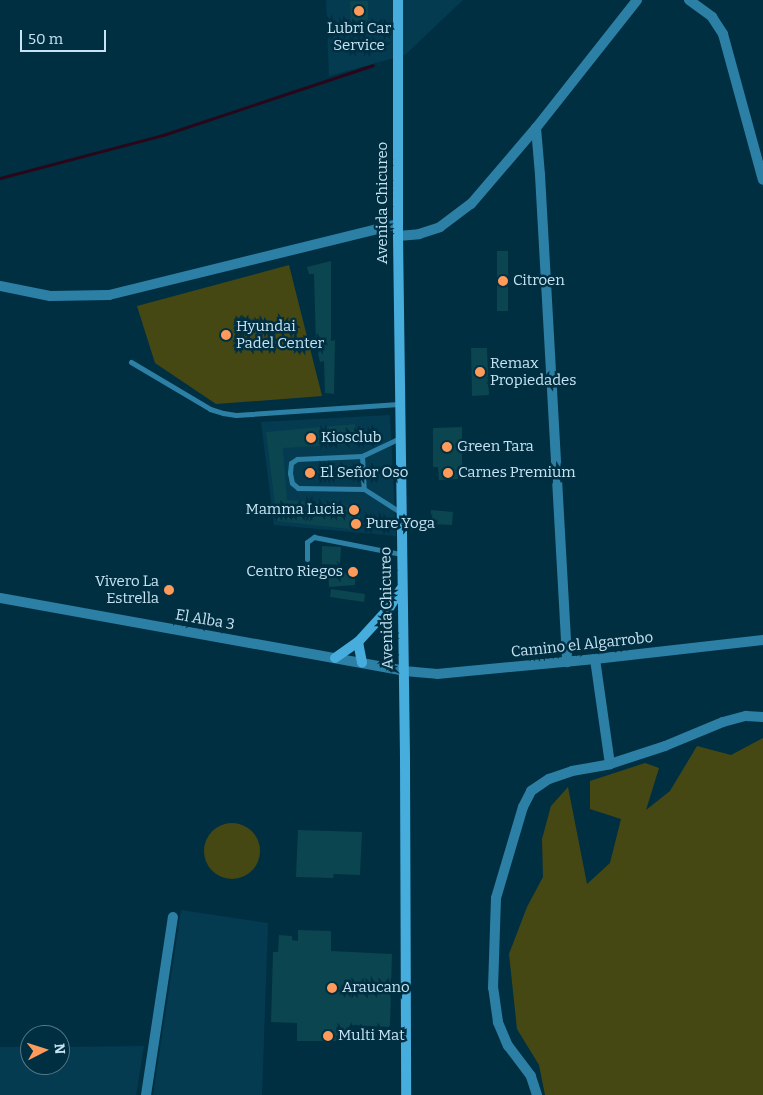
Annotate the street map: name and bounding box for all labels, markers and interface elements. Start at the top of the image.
marker: Lubri Car Service [353,5,365,17]
place label: Lubri Car Service [327,19,391,54]
scale bar [22,20,109,52]
text: 50 m [28,30,63,48]
street label: Avenida Chicureo [374,142,392,264]
place label: Citroen [513,272,565,290]
marker: Citroen [497,275,509,287]
place label: Hyundai Padel Center [236,317,324,352]
marker: Hyundai Padel Center [220,329,232,341]
place label: Remax Propiedades [490,354,576,389]
marker: Remax Propiedades [474,366,486,378]
place label: Kiosclub [321,429,381,447]
marker: Kiosclub [305,432,317,444]
place label: Green Tara [457,438,534,456]
marker: Green Tara [441,441,453,453]
place label: El Señor Oso [320,464,408,482]
place label: Carnes Premium [458,464,576,482]
marker: El Señor Oso [304,467,316,479]
marker: Carnes Premium [442,467,454,479]
place label: Mamma Lucia [246,501,344,519]
marker: Mamma Lucia [348,504,360,516]
place label: Pure Yoga [366,515,435,533]
marker: Pure Yoga [350,518,362,530]
street label: Avenida Chicureo [377,547,397,669]
place label: Centro Riegos [246,563,343,581]
marker: Centro Riegos [347,566,359,578]
place label: Vivero La Estrella [95,572,159,607]
marker: Vivero La Estrella [163,584,175,596]
street label: El Alba 3 [174,606,236,634]
street label: Camino el Algarrobo [510,629,654,661]
place label: Araucano [342,979,410,997]
marker: Araucano [326,982,338,994]
north arrow [20,1025,70,1075]
place label: Multi Mat [338,1027,405,1045]
marker: Multi Mat [322,1030,334,1042]
text: N [51,1043,68,1055]

